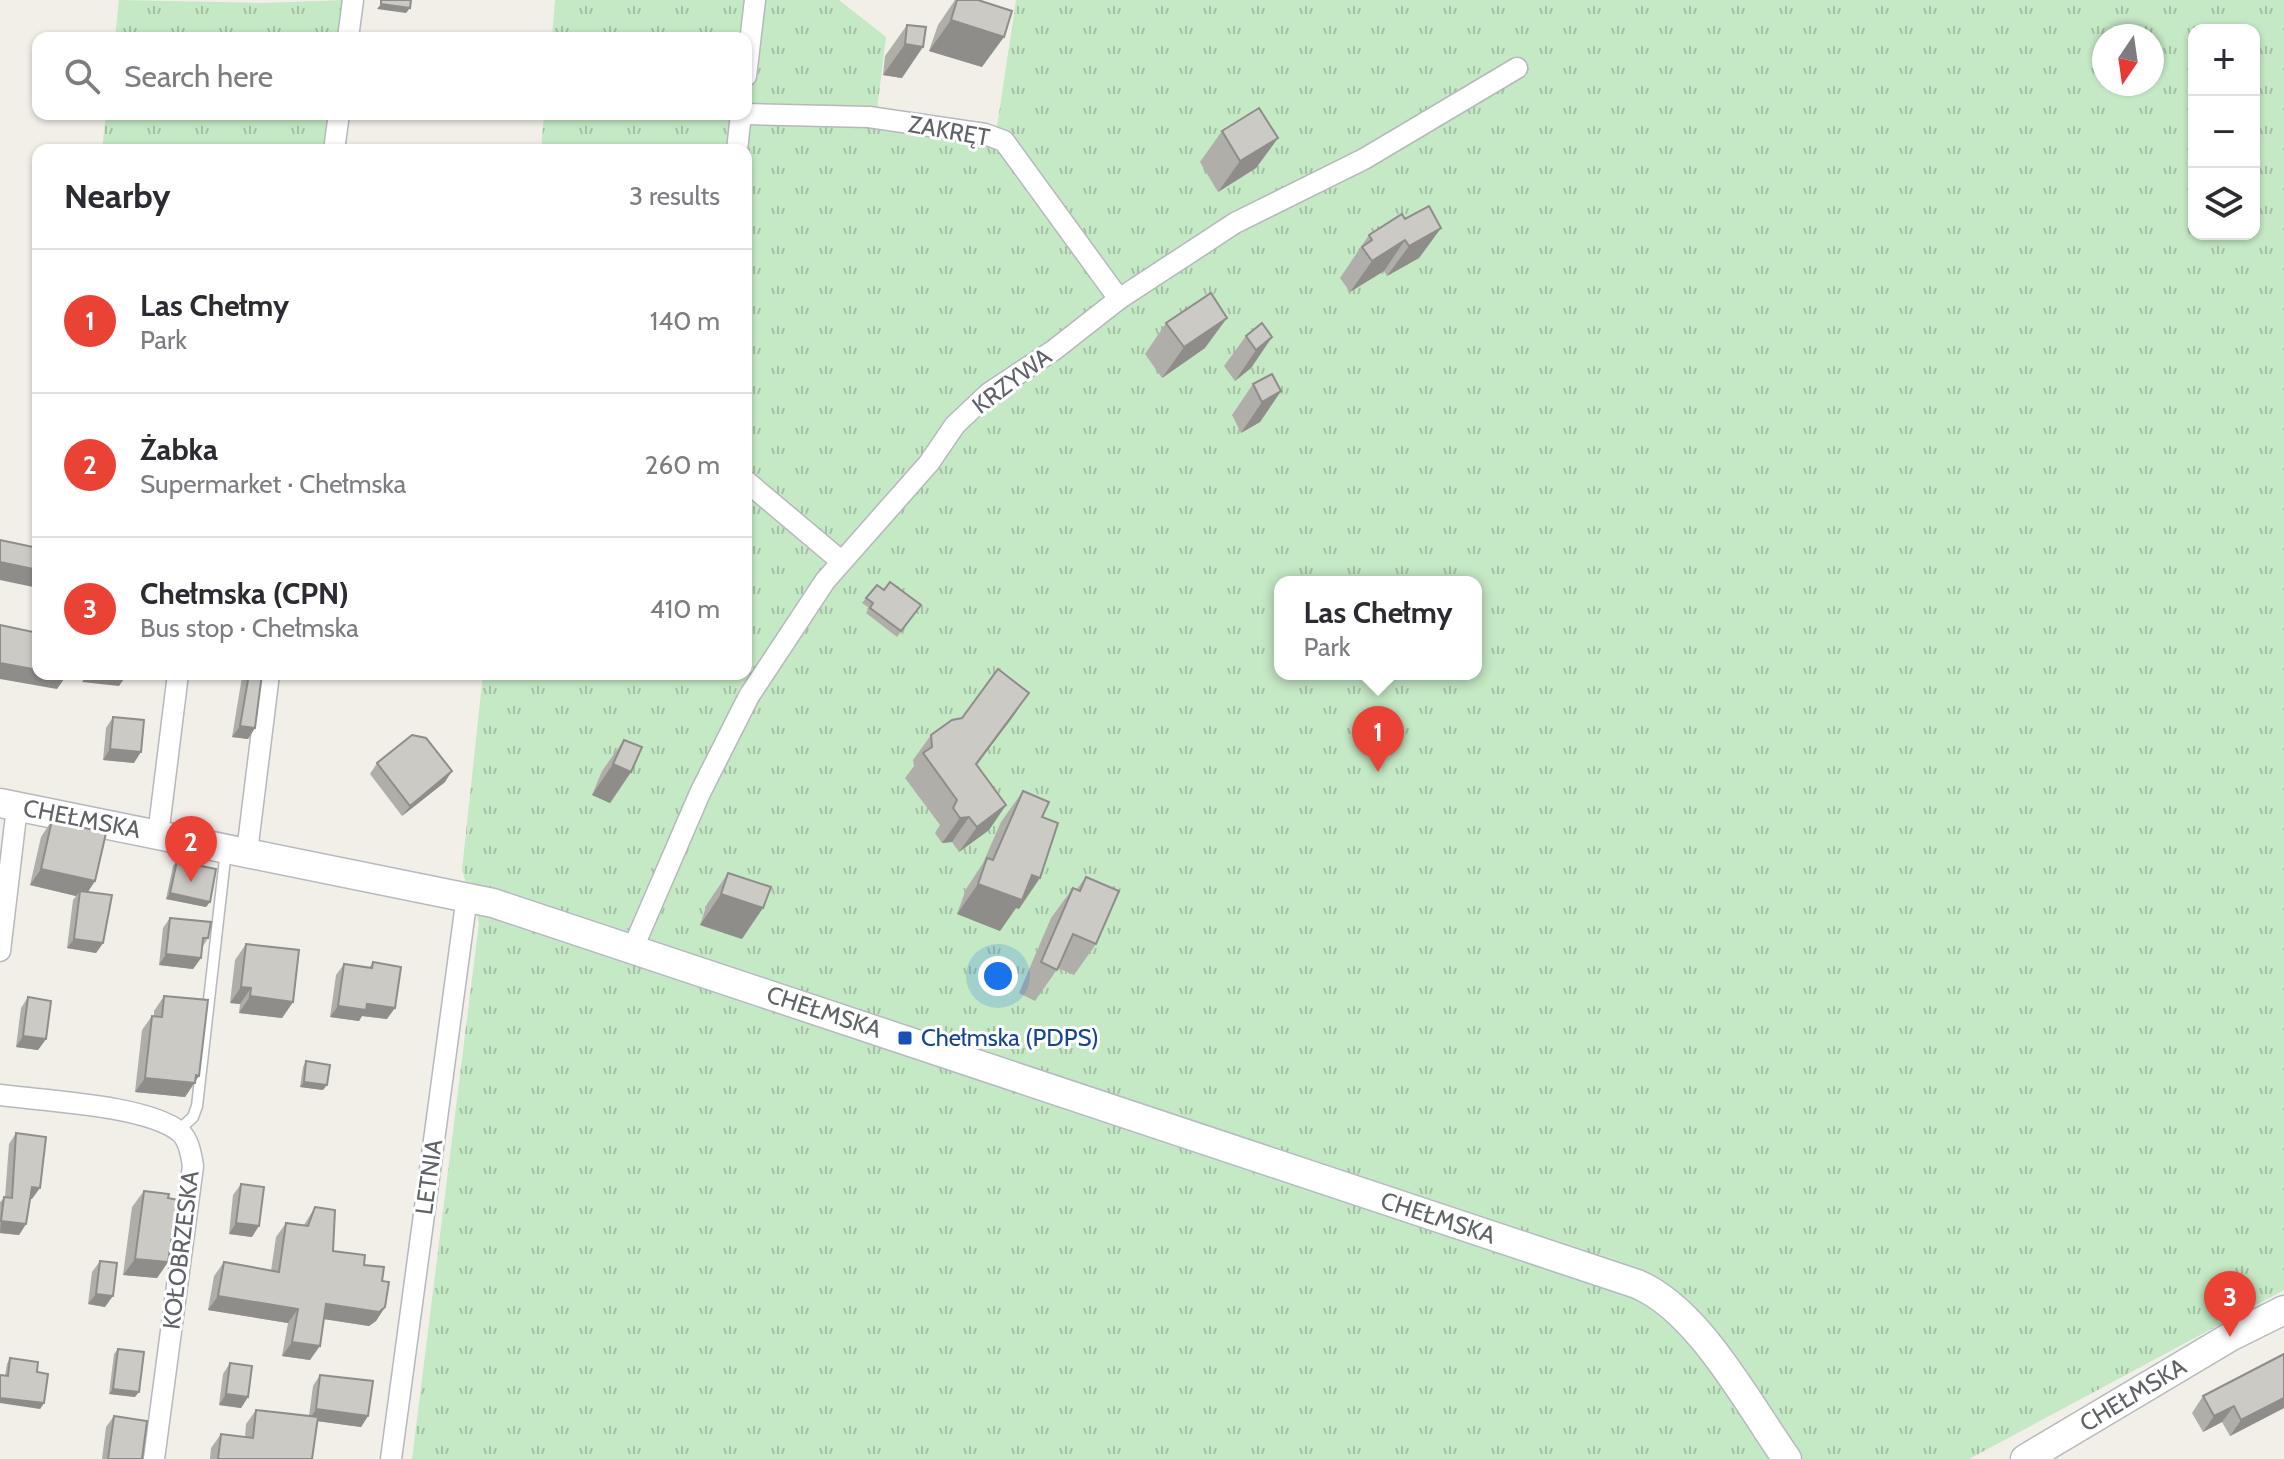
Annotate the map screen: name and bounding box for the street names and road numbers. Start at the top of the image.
street label: ZAKRĘT [906,109,992,152]
street label: KRZYWA [966,341,1057,420]
street label: CHEŁMSKA [21,793,143,844]
street label: CHEŁMSKA [763,979,885,1044]
street label: LETNIA [409,1137,448,1217]
street label: KOŁOBRZESKA [156,1169,205,1331]
street label: CHEŁMSKA [1377,1185,1499,1250]
street label: CHEŁMSKA [2074,1351,2191,1438]

